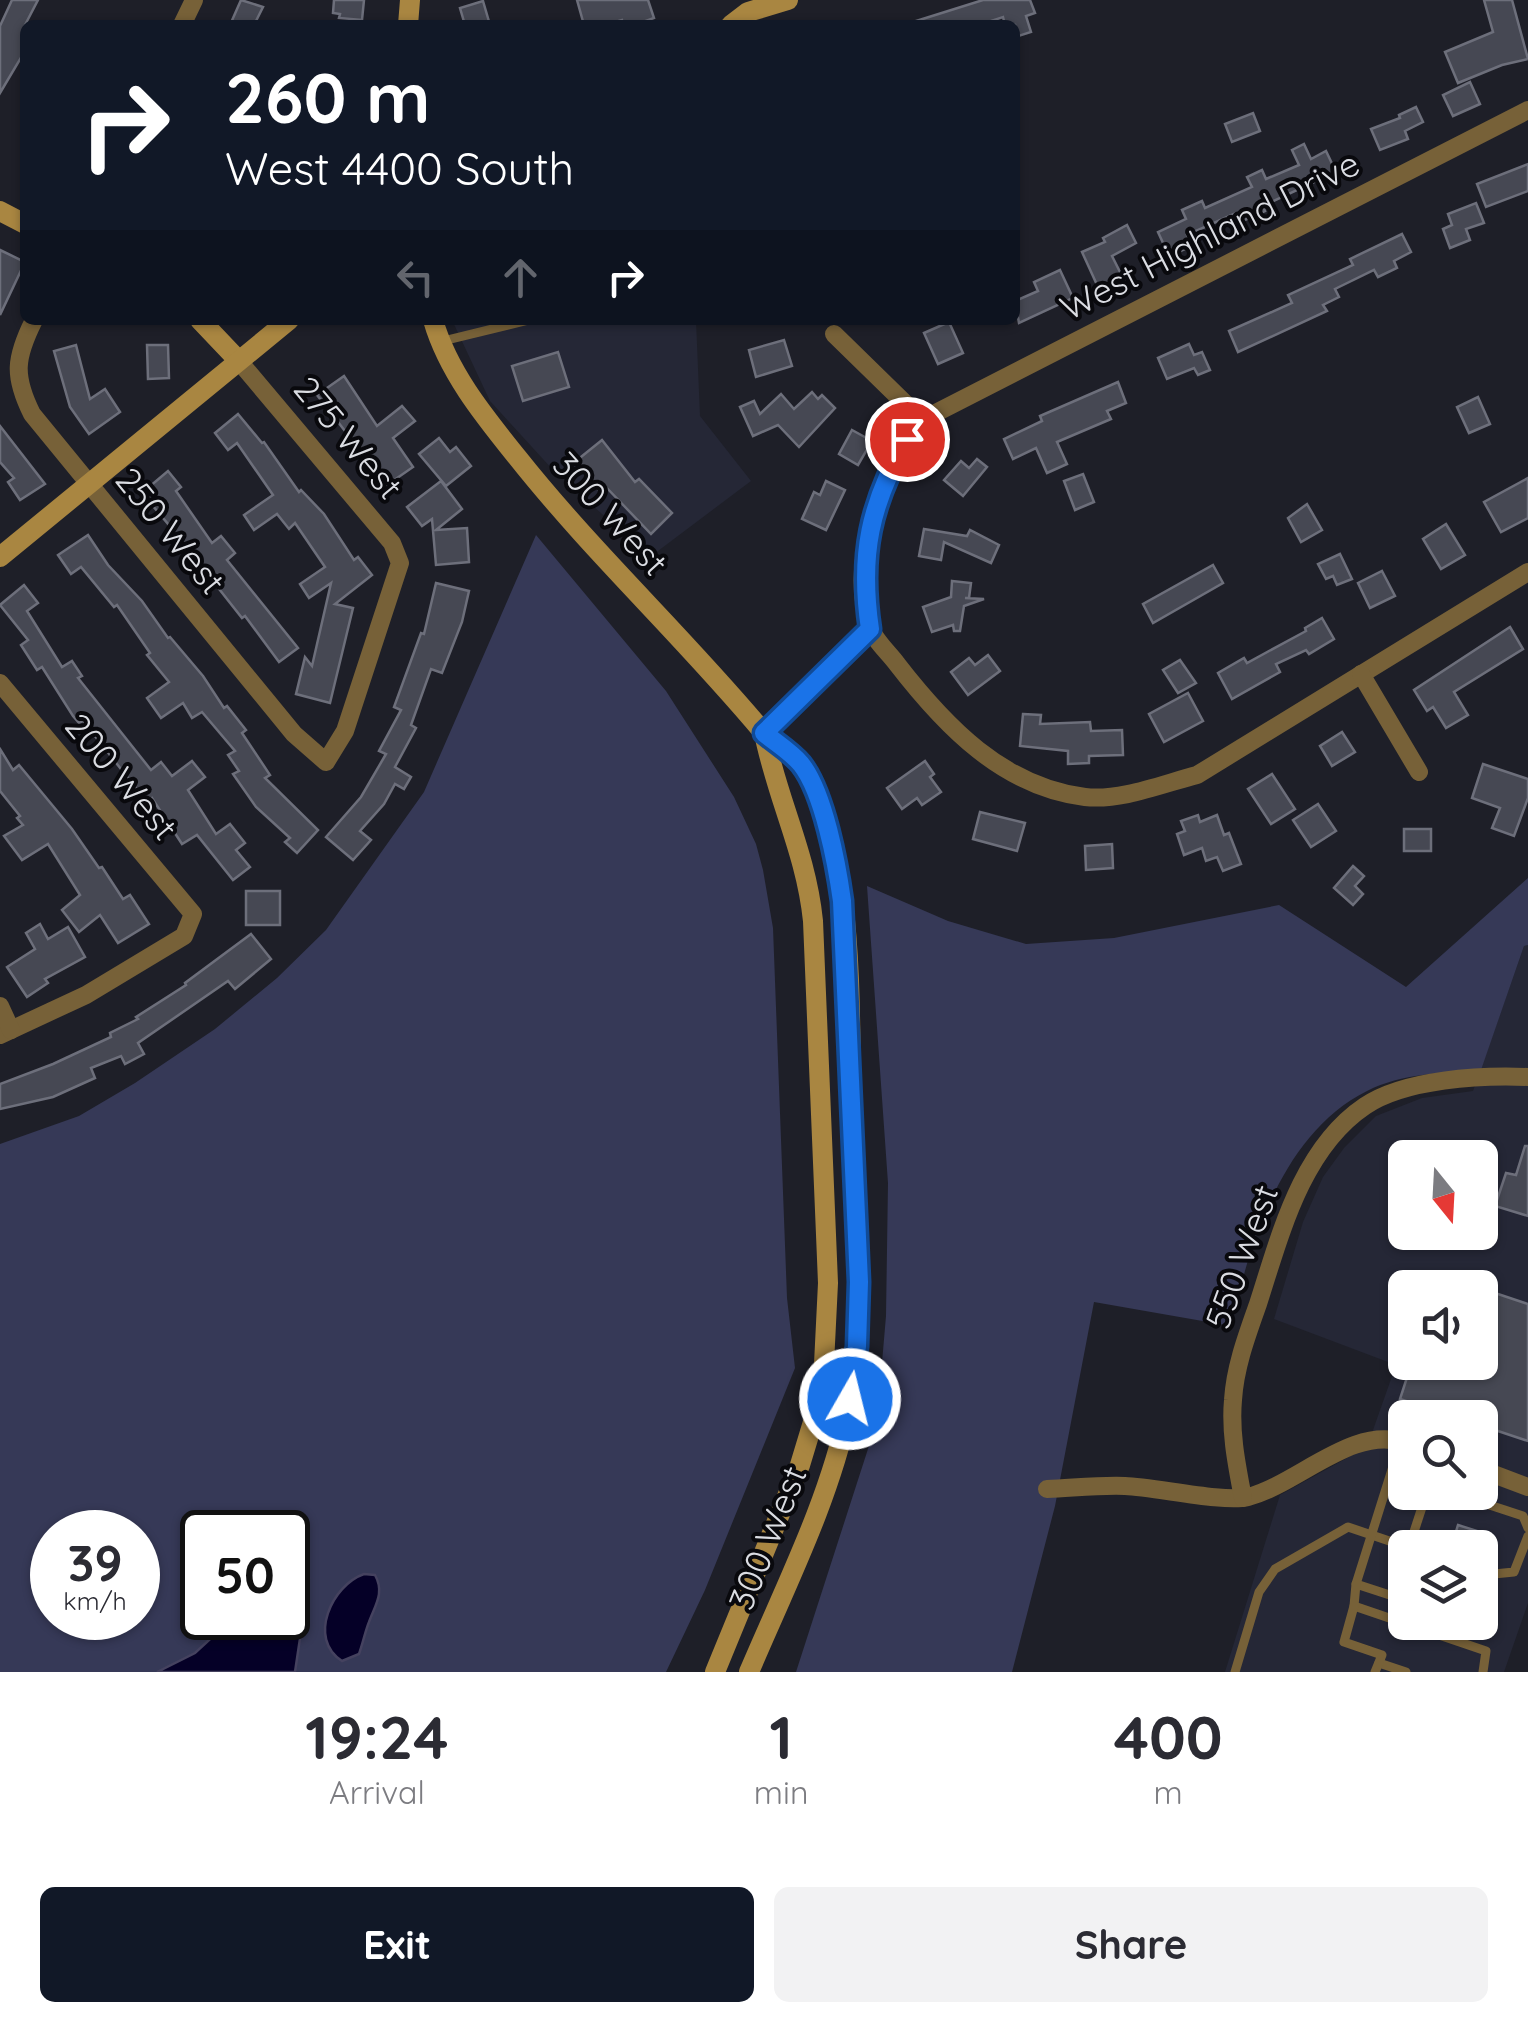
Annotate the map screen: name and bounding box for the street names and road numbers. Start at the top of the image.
street label: West Highland Drive [1053,141,1366,330]
street label: 275 West [285,367,413,508]
street label: 300 West [544,443,678,584]
street label: 250 West [106,458,235,603]
street label: 200 West [56,704,187,849]
street label: 550 West [1195,1179,1287,1335]
street label: 300 West [718,1459,816,1616]

